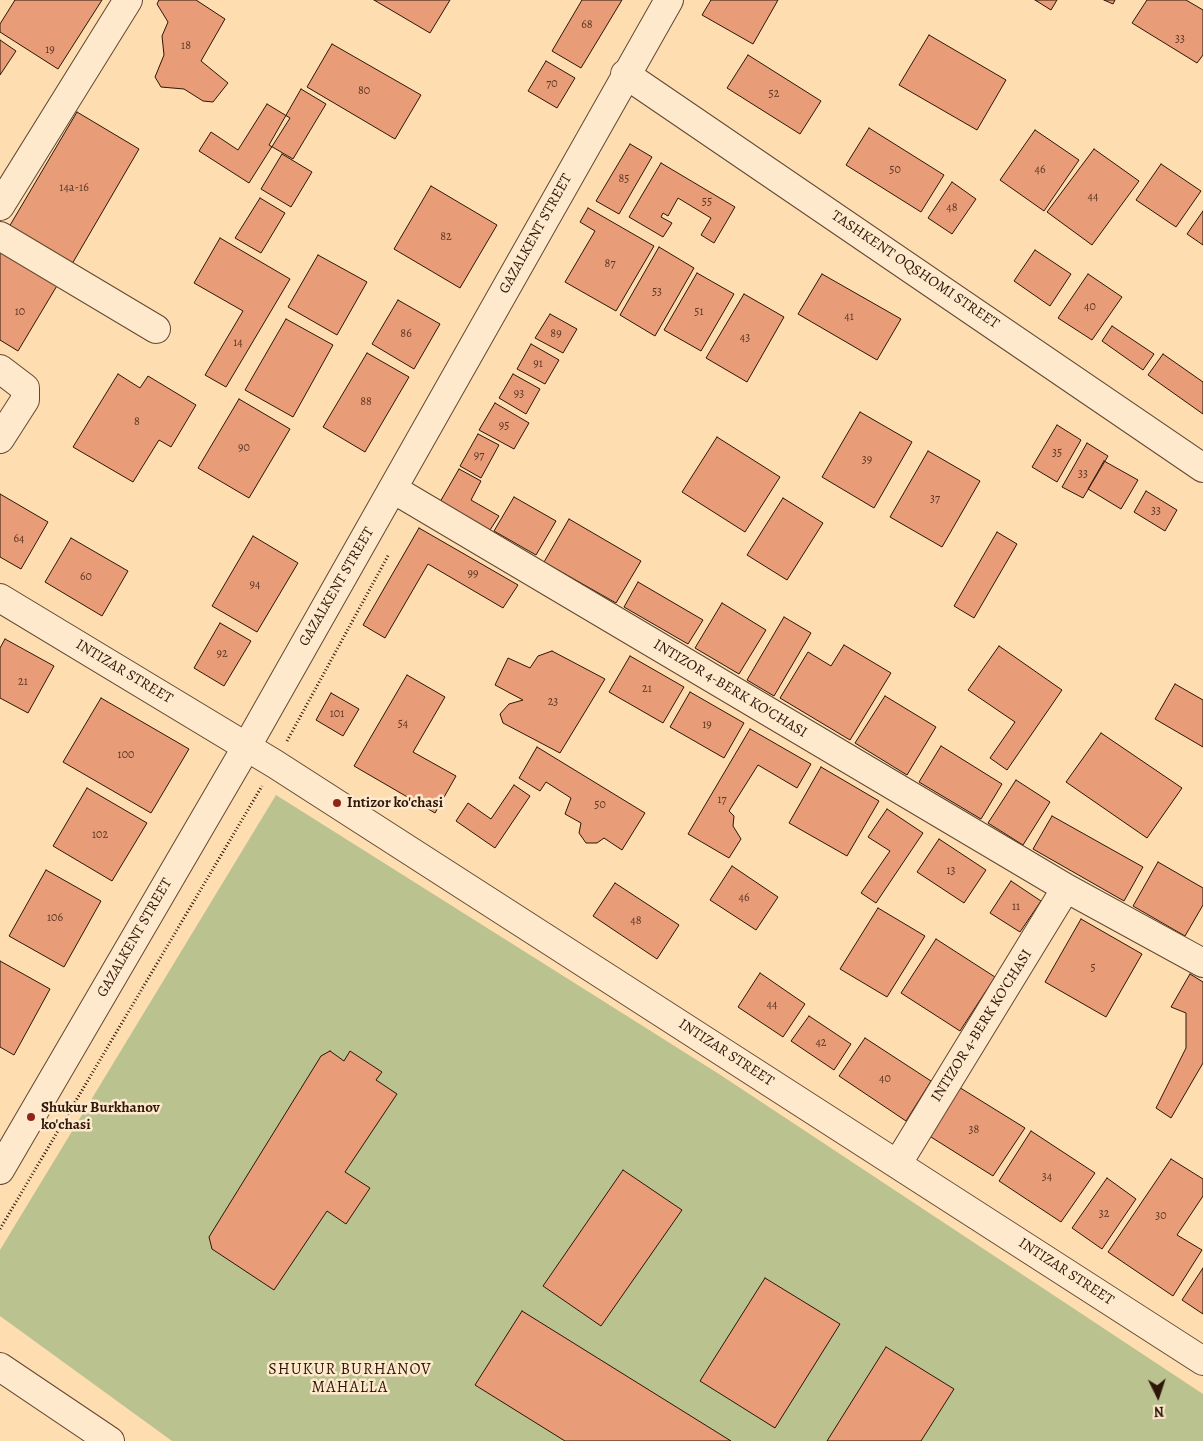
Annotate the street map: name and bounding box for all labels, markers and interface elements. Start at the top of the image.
house number: 68 [581,18,593,32]
house number: 33 [1175,32,1185,46]
house number: 18 [181,39,191,53]
house number: 19 [45,43,55,57]
house number: 70 [546,77,558,91]
house number: 80 [358,84,370,98]
house number: 52 [769,87,779,101]
house number: 50 [889,163,901,177]
house number: 46 [1035,163,1045,177]
street label: GAZALKENT STREET [496,171,576,297]
house number: 85 [619,172,629,186]
house number: 14a-16 [59,181,89,195]
house number: 44 [1088,190,1098,204]
house number: 55 [702,195,712,209]
house number: 48 [946,201,958,215]
street label: TАSHKENT OQSHOMI STREET [828,207,1002,333]
house number: 82 [440,230,452,244]
house number: 87 [605,257,615,271]
house number: 53 [652,285,662,299]
house number: 40 [1084,300,1096,314]
house number: 10 [15,305,25,319]
house number: 51 [694,305,704,319]
house number: 41 [844,310,854,324]
house number: 86 [400,327,412,341]
house number: 89 [550,327,562,341]
house number: 43 [740,331,750,345]
house number: 14 [233,336,243,350]
house number: 91 [533,357,543,371]
house number: 93 [514,387,524,401]
house number: 88 [360,395,372,409]
house number: 8 [134,415,140,429]
house number: 95 [499,419,509,433]
house number: 90 [238,441,250,455]
house number: 35 [1052,446,1062,460]
house number: 97 [474,449,484,463]
house number: 39 [862,453,872,467]
house number: 33 [1078,467,1088,481]
house number: 37 [930,492,940,506]
house number: 33 [1151,504,1161,518]
street label: GAZALKENT STREET [296,524,378,650]
house number: 64 [14,532,24,546]
house number: 99 [468,567,478,581]
house number: 60 [80,570,92,584]
house number: 94 [250,578,260,592]
street label: INTIZAR STREET [72,636,176,708]
street label: INTIZOR 4-BERK KO'CHASI [650,636,810,742]
house number: 92 [216,647,228,661]
house number: 21 [18,675,28,689]
house number: 21 [642,682,652,696]
house number: 23 [548,695,558,709]
house number: 101 [330,707,344,721]
house number: 54 [398,717,408,731]
house number: 19 [702,718,712,732]
house number: 100 [118,748,134,762]
house number: 17 [717,793,727,807]
place label: Intizor ko'chasi [347,794,443,812]
marker: Intizor ko'chasi [331,797,343,809]
house number: 50 [594,798,606,812]
house number: 102 [92,828,108,842]
house number: 13 [946,864,956,878]
street label: GAZALKENT STREET [94,875,176,1001]
house number: 46 [739,891,749,905]
house number: 11 [1012,900,1020,914]
house number: 106 [47,911,63,925]
house number: 48 [630,914,642,928]
street label: INTIZOR 4-BERK KO'CHASI [928,946,1036,1106]
house number: 5 [1090,961,1096,975]
house number: 44 [767,998,777,1012]
street label: INTIZАR STREET [675,1015,777,1091]
house number: 42 [815,1036,827,1050]
house number: 40 [879,1072,891,1086]
place label: Shukur Burkhanov ko'chasi [41,1099,160,1134]
marker: Shukur Burkhanov ko'chasi [25,1111,37,1123]
house number: 38 [969,1123,979,1137]
house number: 34 [1042,1170,1052,1184]
house number: 32 [1099,1207,1109,1221]
house number: 30 [1155,1209,1167,1223]
street label: INTIZАR STREET [1015,1234,1117,1310]
district label: SHUKUR BURHANOV MAHALLA [266,1360,434,1398]
north arrow [1133,1371,1183,1421]
text: N [1153,1402,1165,1421]

